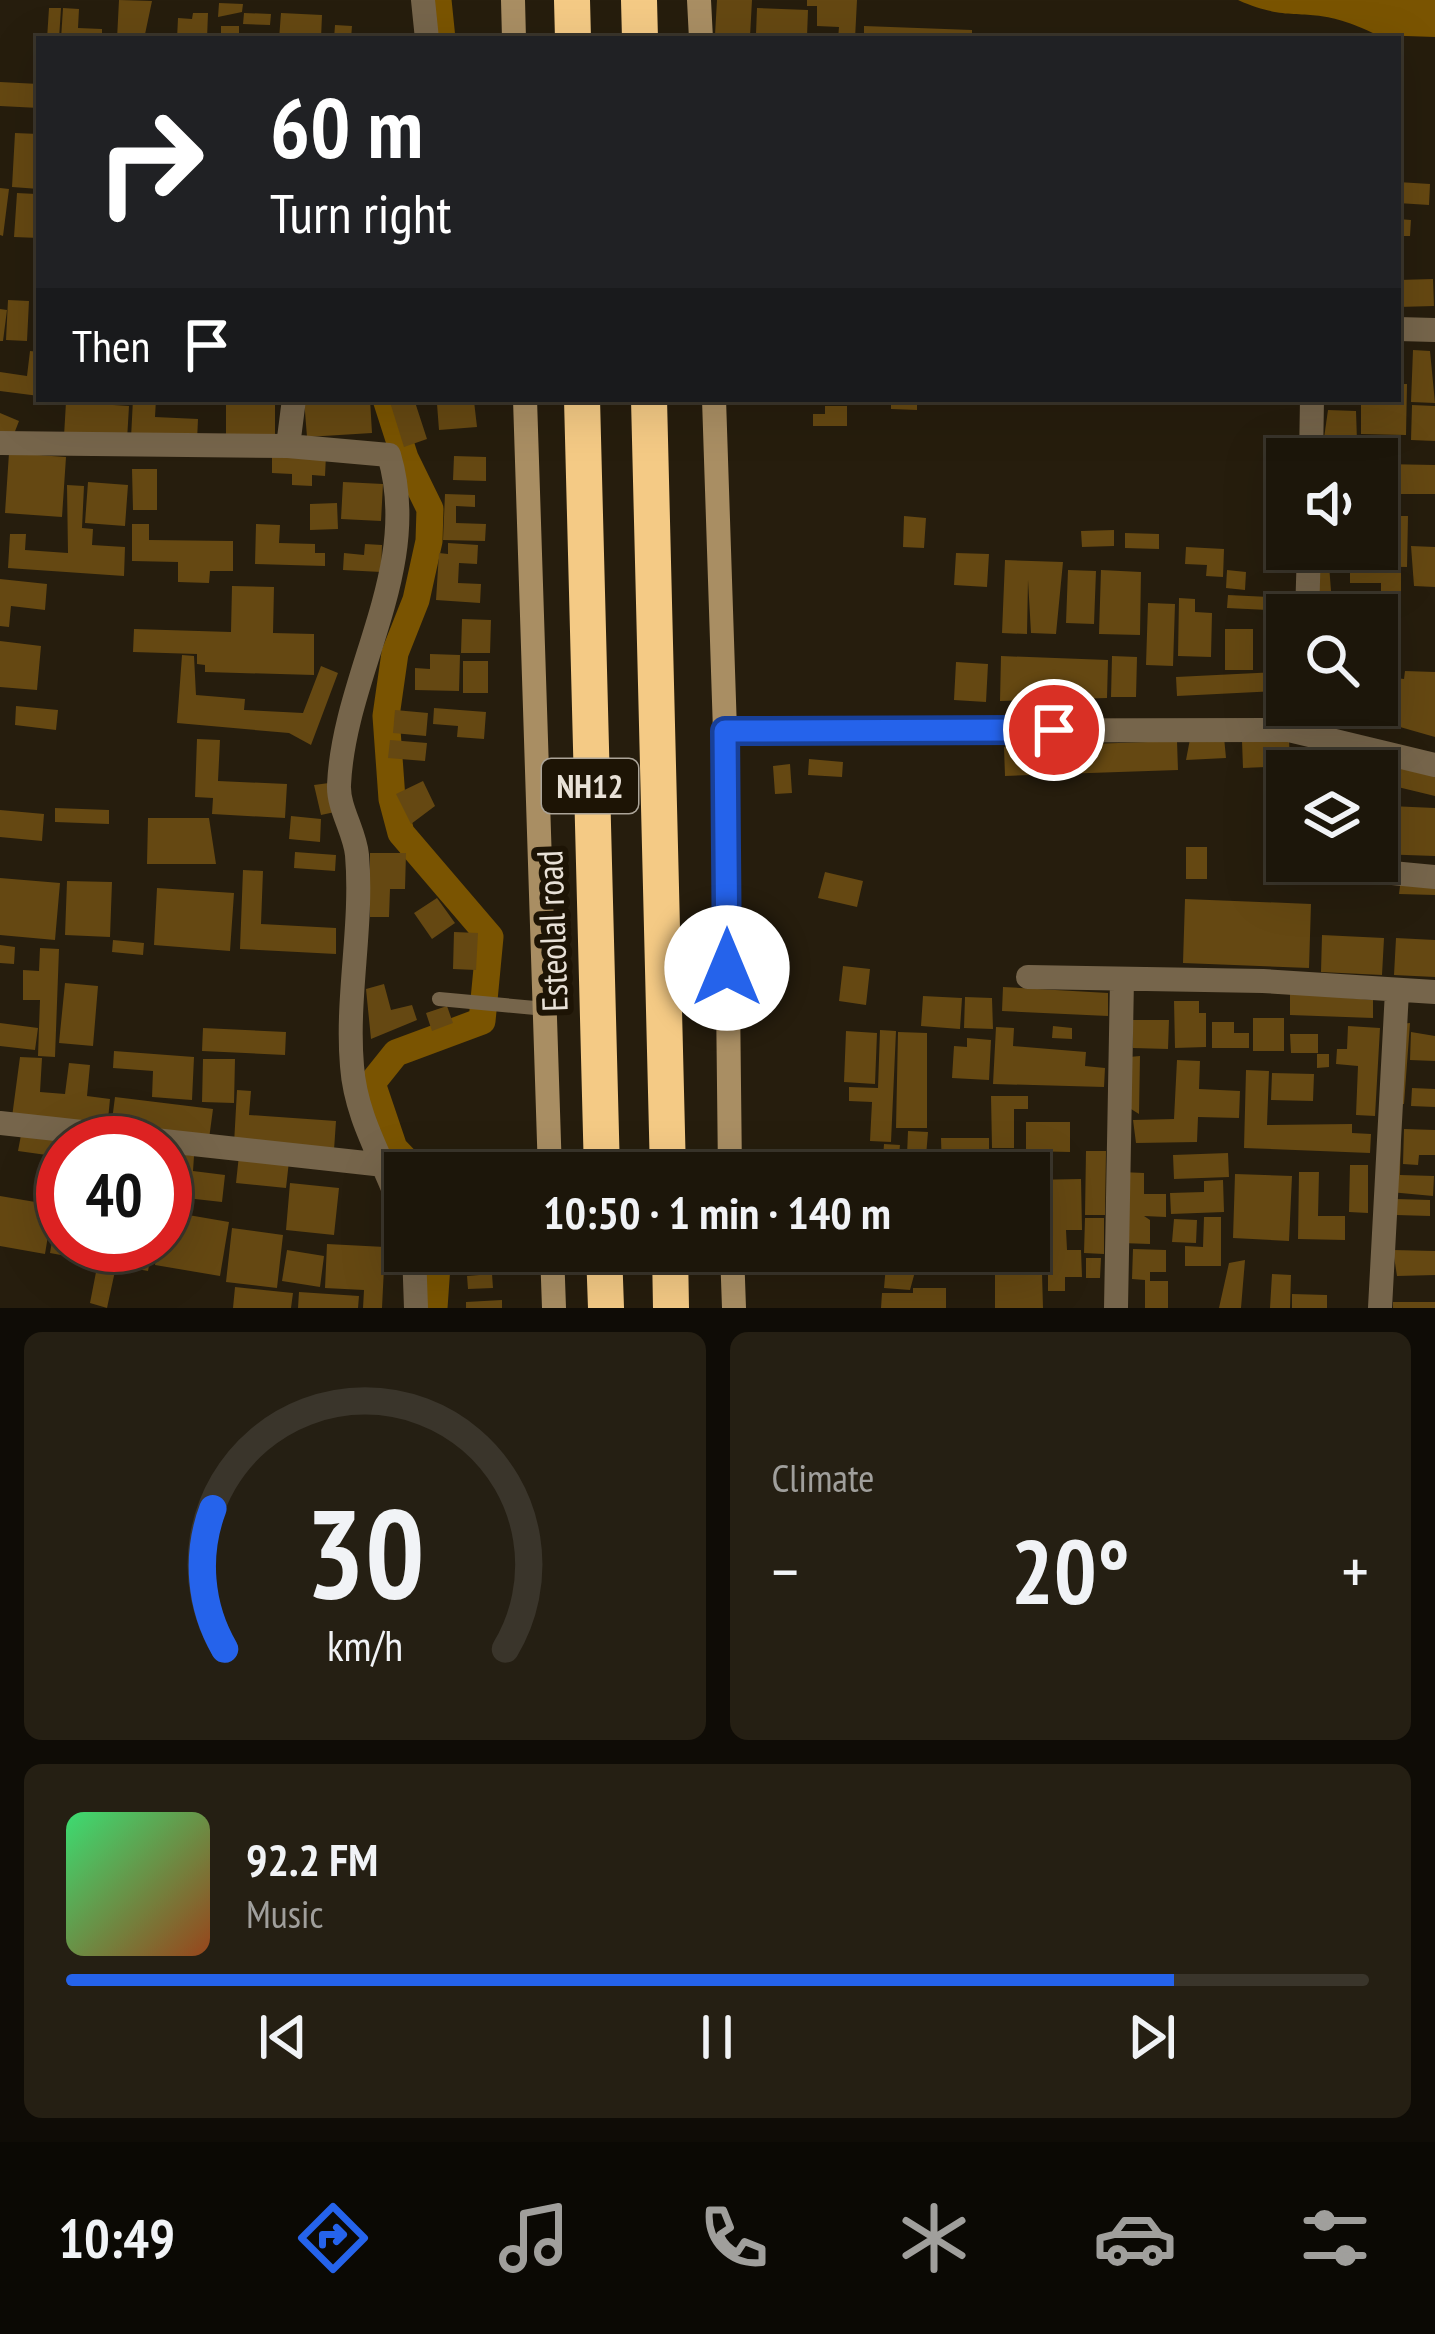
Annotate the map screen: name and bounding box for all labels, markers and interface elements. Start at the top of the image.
text: 60 m [270,72,423,181]
icon: right [72,84,228,240]
text: Turn right [270,178,451,248]
icon: arrive [174,312,240,378]
text: Then [72,316,150,374]
map controls [1266,438,1398,882]
button: sound [1266,438,1398,570]
button: search [1266,594,1398,726]
pin [1003,679,1105,781]
icon: arrive [1021,697,1087,763]
button: layers [1266,750,1398,882]
road number: NH12 [542,759,638,813]
street label: Esteolal road [525,849,578,1013]
position arrow [664,905,790,1031]
speed limit sign: 40 [36,1116,192,1272]
text: 10:50 · 1 min · 140 m [543,1183,891,1241]
text: Climate [772,1452,874,1503]
text: 30 [305,1471,424,1632]
text: 20° [1011,1512,1130,1629]
text: − [772,1528,799,1613]
text: + [1342,1528,1369,1613]
text: km/h [327,1617,403,1673]
text: 92.2 FM [246,1830,378,1888]
text: Music [246,1888,323,1939]
icon: previous [250,2004,316,2070]
icon: pause [684,2004,750,2070]
icon: next [1119,2004,1185,2070]
icon: directions [291,2196,375,2280]
icon: music [492,2196,576,2280]
icon: phone [692,2196,776,2280]
icon: climate [892,2196,976,2280]
icon: car [1093,2196,1177,2280]
icon: filters [1293,2196,1377,2280]
text: 10:49 [58,2203,175,2273]

